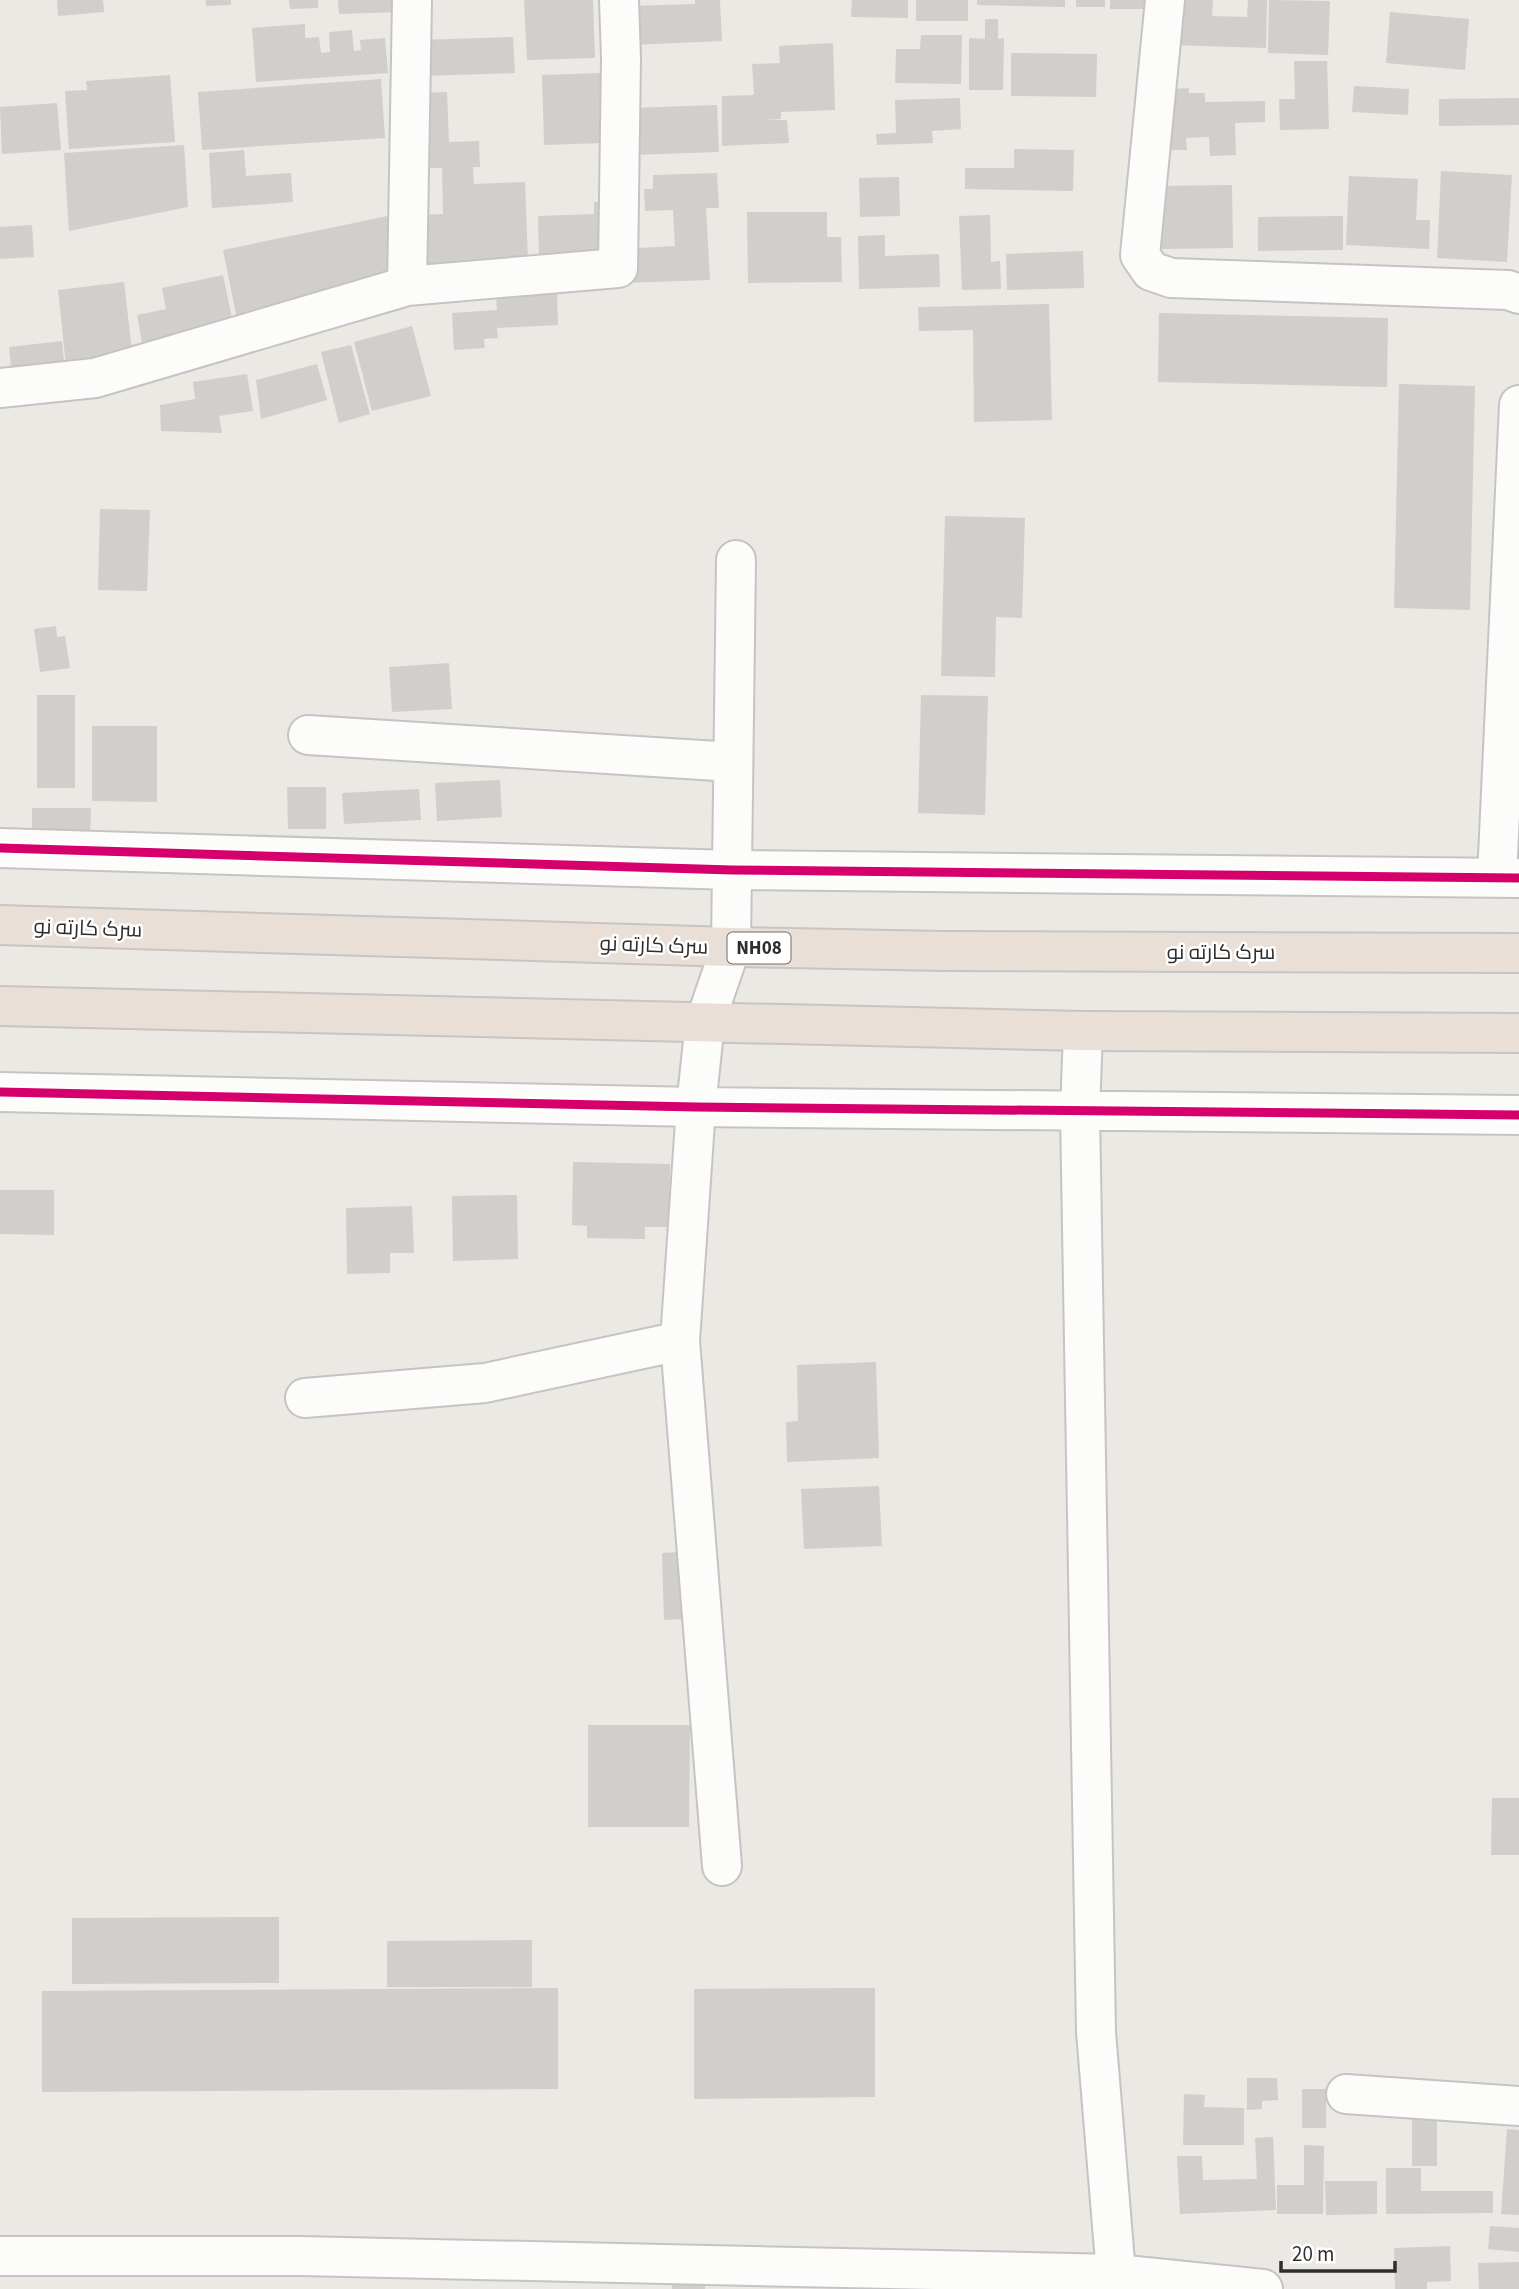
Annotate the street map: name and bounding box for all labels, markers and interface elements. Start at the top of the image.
street label: سرک کارته نو [33,911,143,945]
street label: سرک کارته نو [599,928,709,962]
road number: NH08 [728,932,790,964]
street label: سرک کارته نو [1167,937,1275,967]
scale bar [1281,2230,1395,2274]
text: 20 m [1292,2239,1334,2269]

